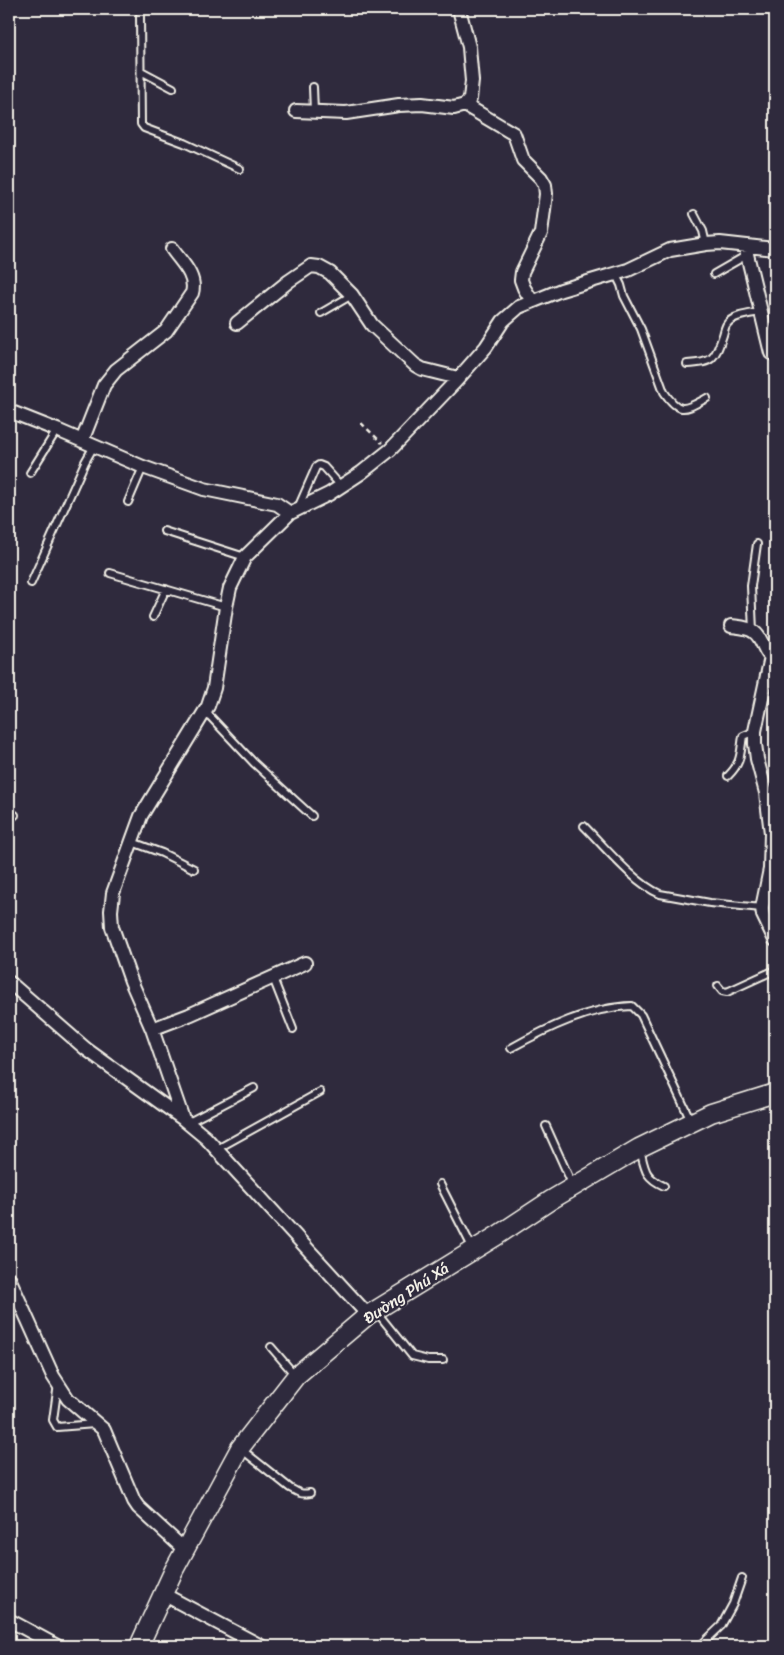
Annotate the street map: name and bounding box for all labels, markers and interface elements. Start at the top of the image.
street label: Đường Phú Xá [357,1254,455,1332]

